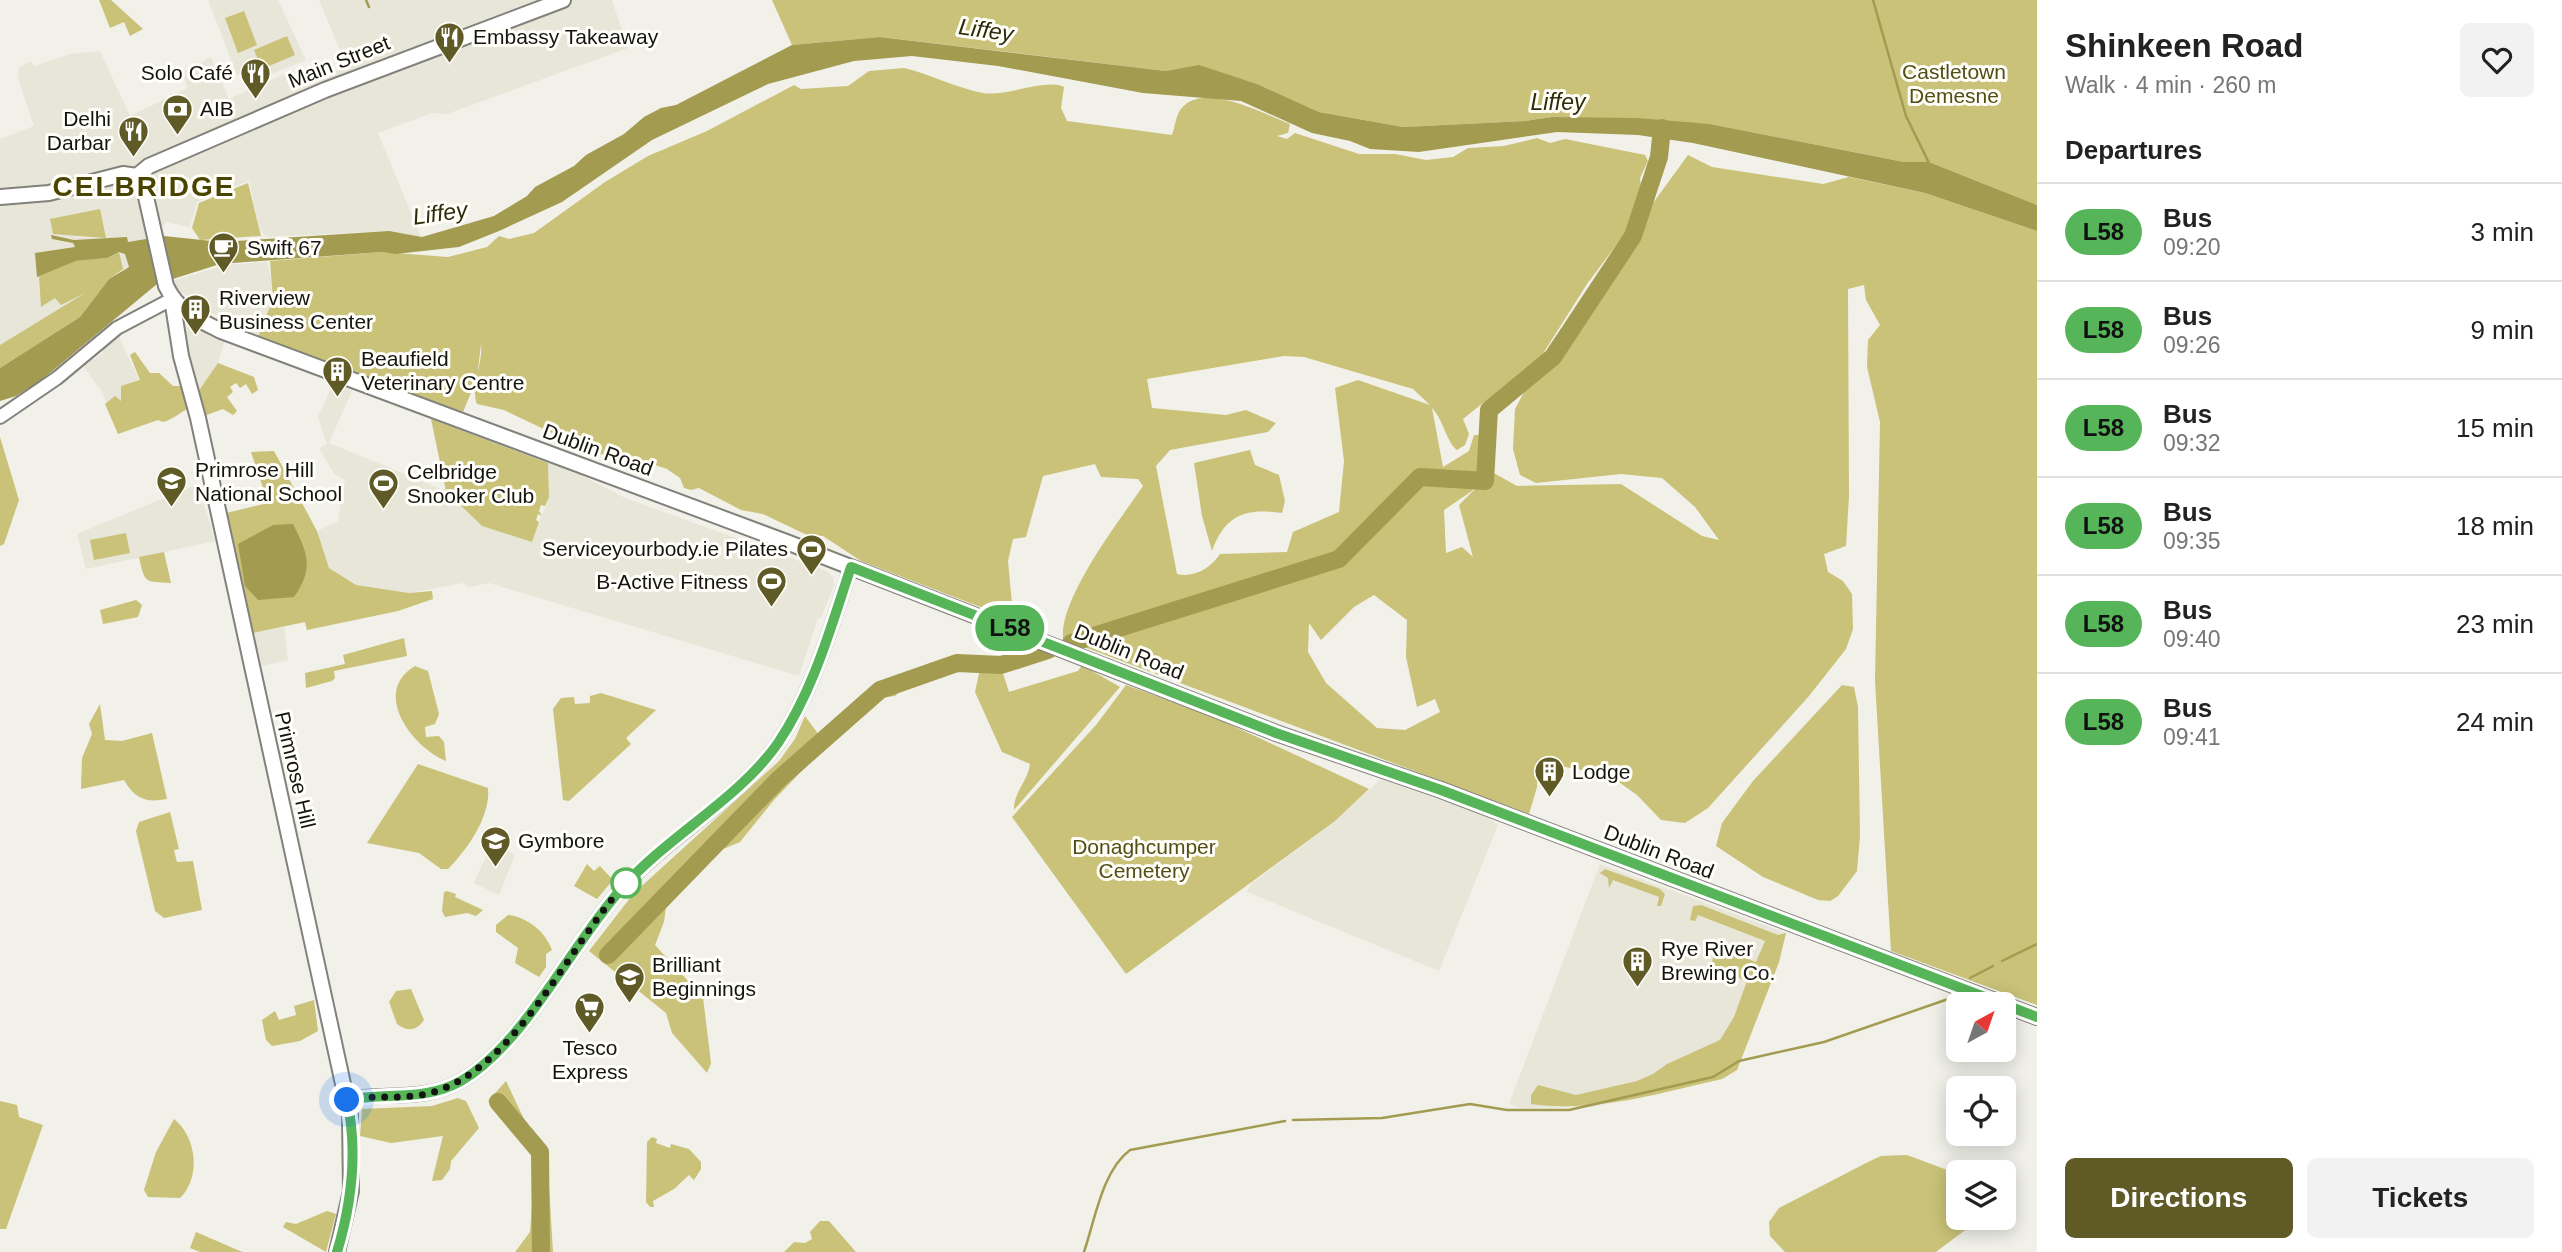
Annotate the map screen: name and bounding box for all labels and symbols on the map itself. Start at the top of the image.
water label: Liffey [957,13,1017,47]
restaurant icon: Embassy Takeaway [433,20,467,64]
place label: Embassy Takeaway [473,25,659,48]
street label: Main Street [285,31,393,92]
restaurant icon: Solo Café [239,56,273,100]
park label: Castletown Demesne [1902,60,2006,107]
place label: Solo Café [141,61,233,84]
water label: Liffey [1531,89,1587,115]
bank icon: AIB [160,92,194,136]
place label: AIB [200,97,234,120]
place label: Delhi Darbar [47,107,111,154]
restaurant icon: Delhi Darbar [117,114,151,158]
district label: CELBRIDGE [53,171,235,202]
water label: Liffey [411,196,471,230]
cafe icon: Swift 67 [207,231,241,275]
place label: Swift 67 [247,236,322,259]
place label: Riverview Business Center [219,286,373,333]
building icon: Riverview Business Center [179,293,213,337]
place label: Beaufield Veterinary Centre [361,347,524,394]
building icon: Beaufield Veterinary Centre [321,354,355,398]
street label: Dublin Road [540,419,656,480]
place label: Primrose Hill National School [195,458,342,505]
place label: Celbridge Snooker Club [407,460,534,507]
school or university icon: Primrose Hill National School [155,465,189,509]
sports icon: Celbridge Snooker Club [367,467,401,511]
sports icon: Serviceyourbody.ie Pilates [794,532,828,576]
place label: Serviceyourbody.ie Pilates [542,537,788,560]
sports icon: B-Active Fitness [754,565,788,609]
place label: B-Active Fitness [596,570,748,593]
line badge: L58 [970,605,1050,651]
street label: Dublin Road [1071,619,1187,684]
street label: Primrose Hill [271,709,320,830]
building icon: Lodge [1532,755,1566,799]
place label: Lodge [1572,760,1630,783]
street label: Dublin Road [1601,820,1717,883]
school or university icon: Gymbore [478,824,512,868]
place label: Gymbore [518,829,604,852]
park label: Donaghcumper Cemetery [1072,835,1216,882]
unlabelled marker [611,868,641,898]
place label: Rye River Brewing Co. [1661,937,1775,984]
building icon: Rye River Brewing Co. [1621,944,1655,988]
place label: Brilliant Beginnings [652,953,756,1000]
school or university icon: Brilliant Beginnings [612,960,646,1004]
supermarket icon: Tesco Express [573,991,607,1035]
north arrow [1946,992,2016,1062]
place label: Tesco Express [552,1036,628,1083]
your location [329,1082,364,1117]

